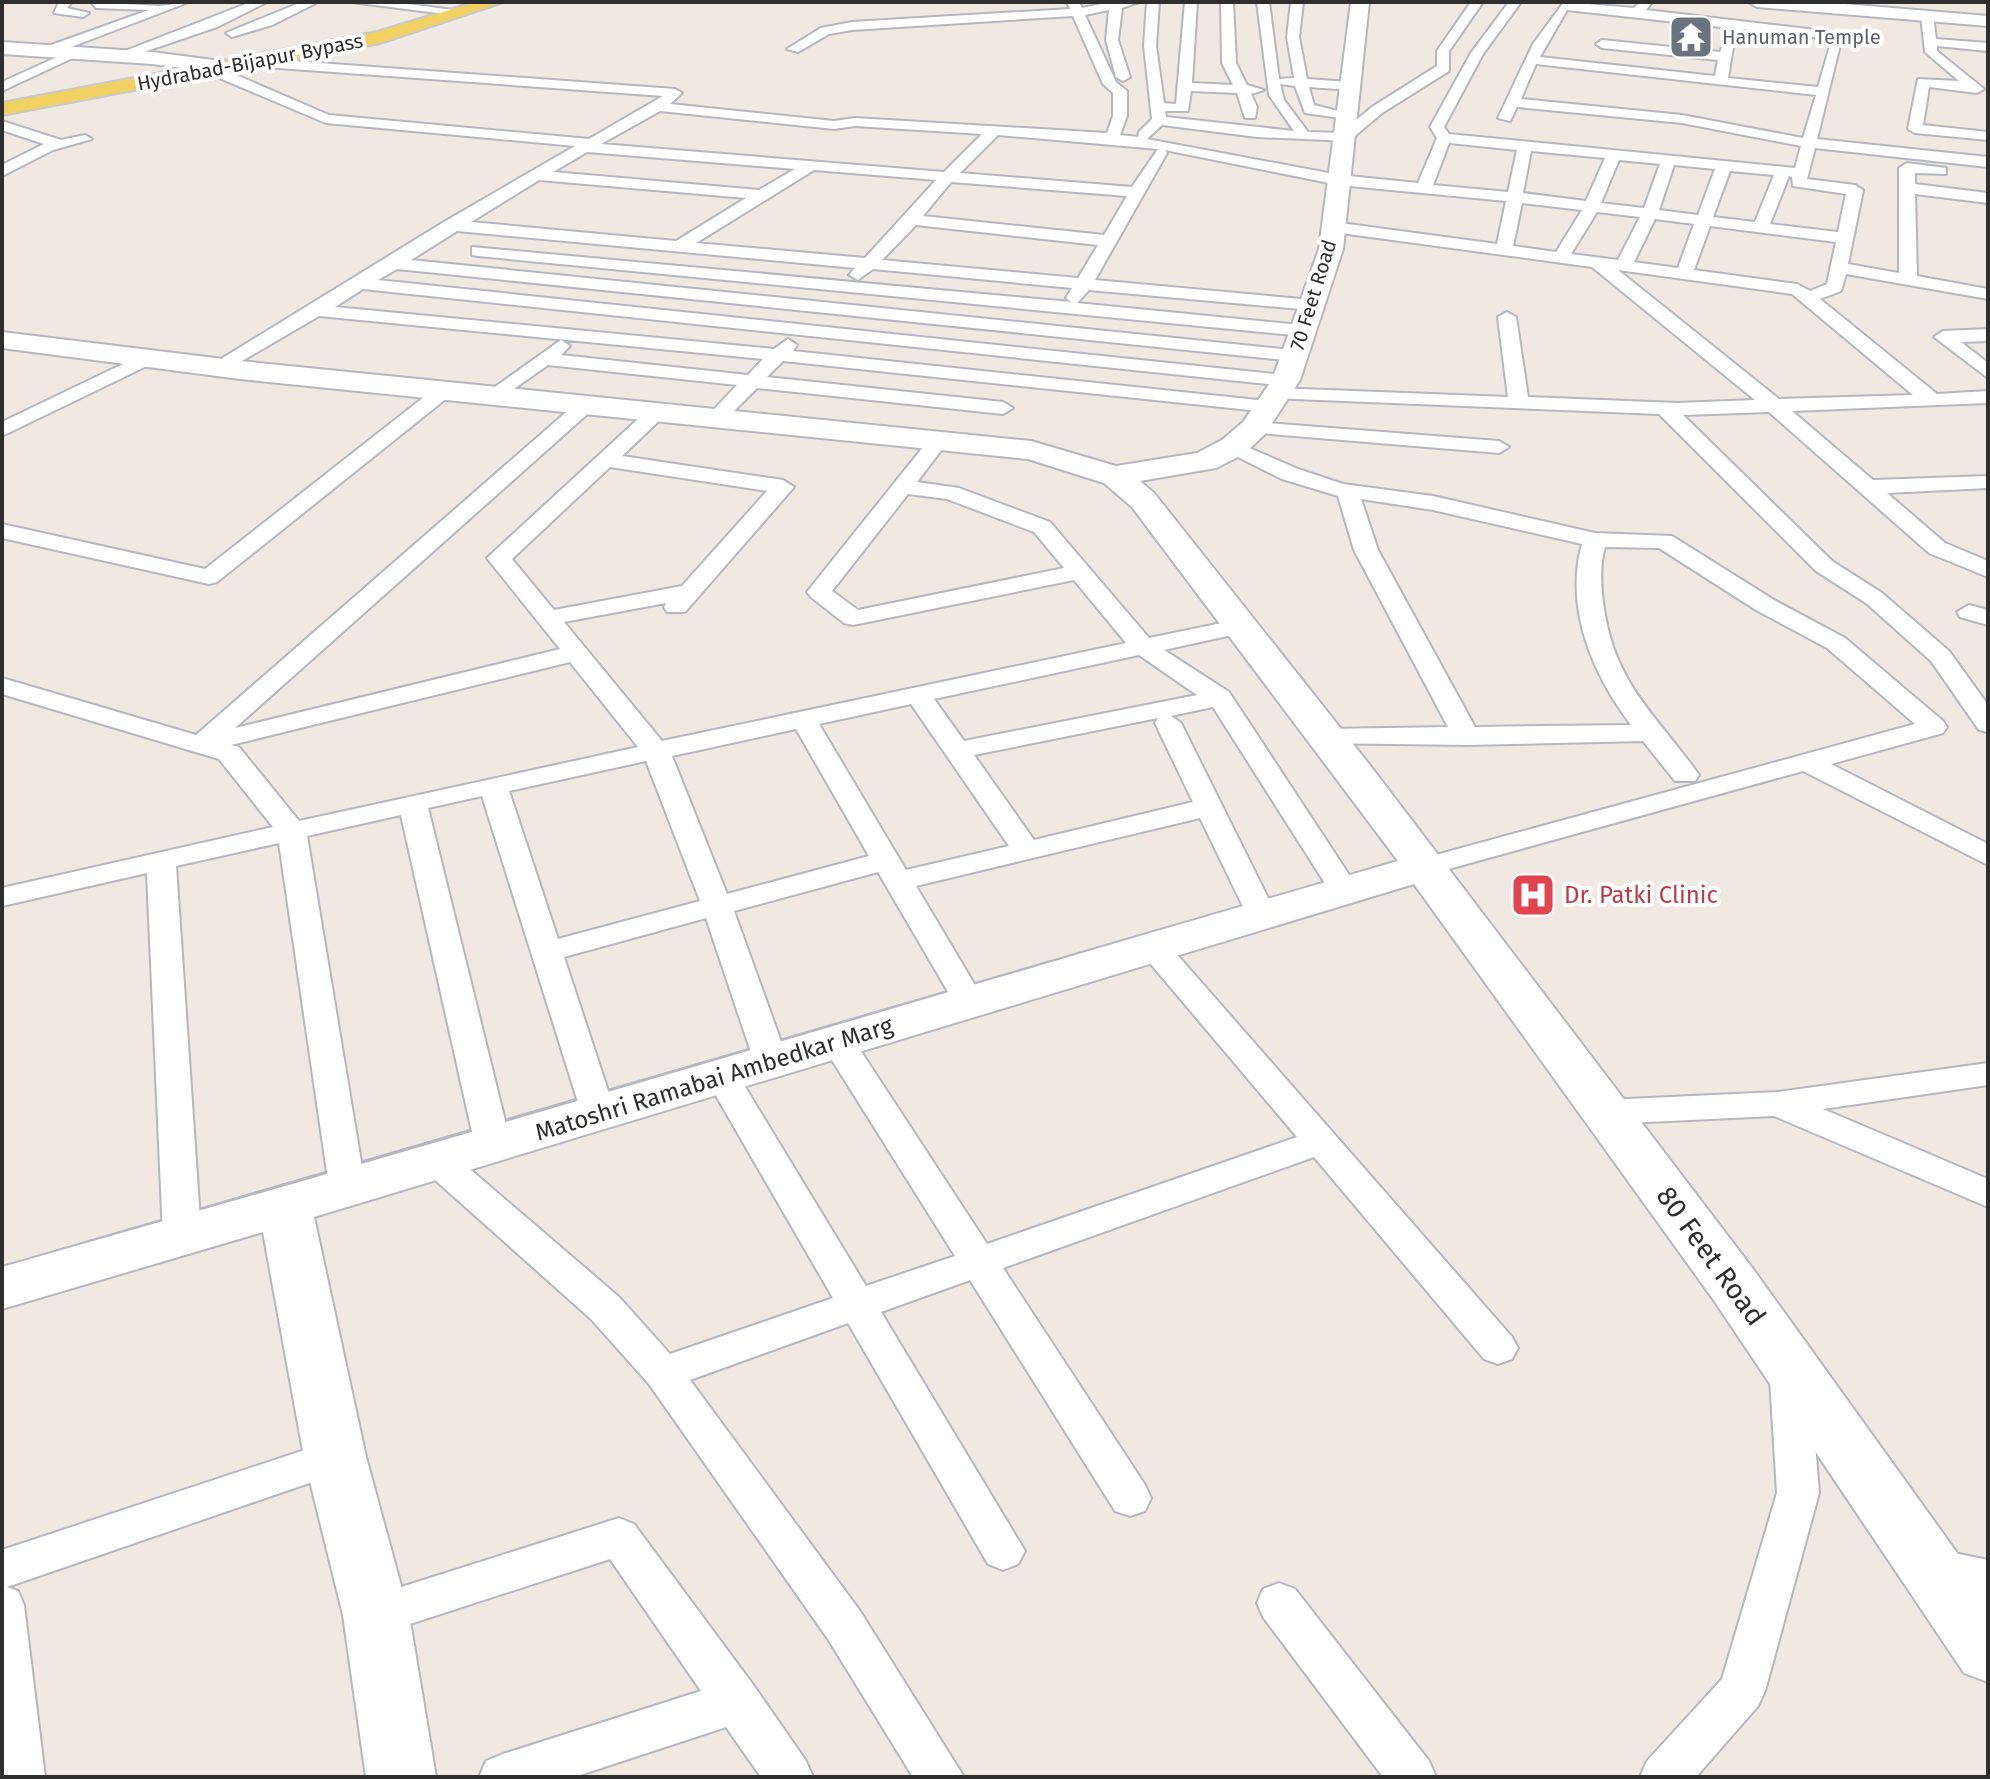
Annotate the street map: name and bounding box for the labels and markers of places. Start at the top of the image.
temple icon: Hanuman Temple [1667,13,1715,61]
place label: Hanuman Temple [1722,25,1881,49]
hospital icon: Dr. Patki Clinic [1509,871,1557,919]
place label: Dr. Patki Clinic [1564,881,1718,909]

